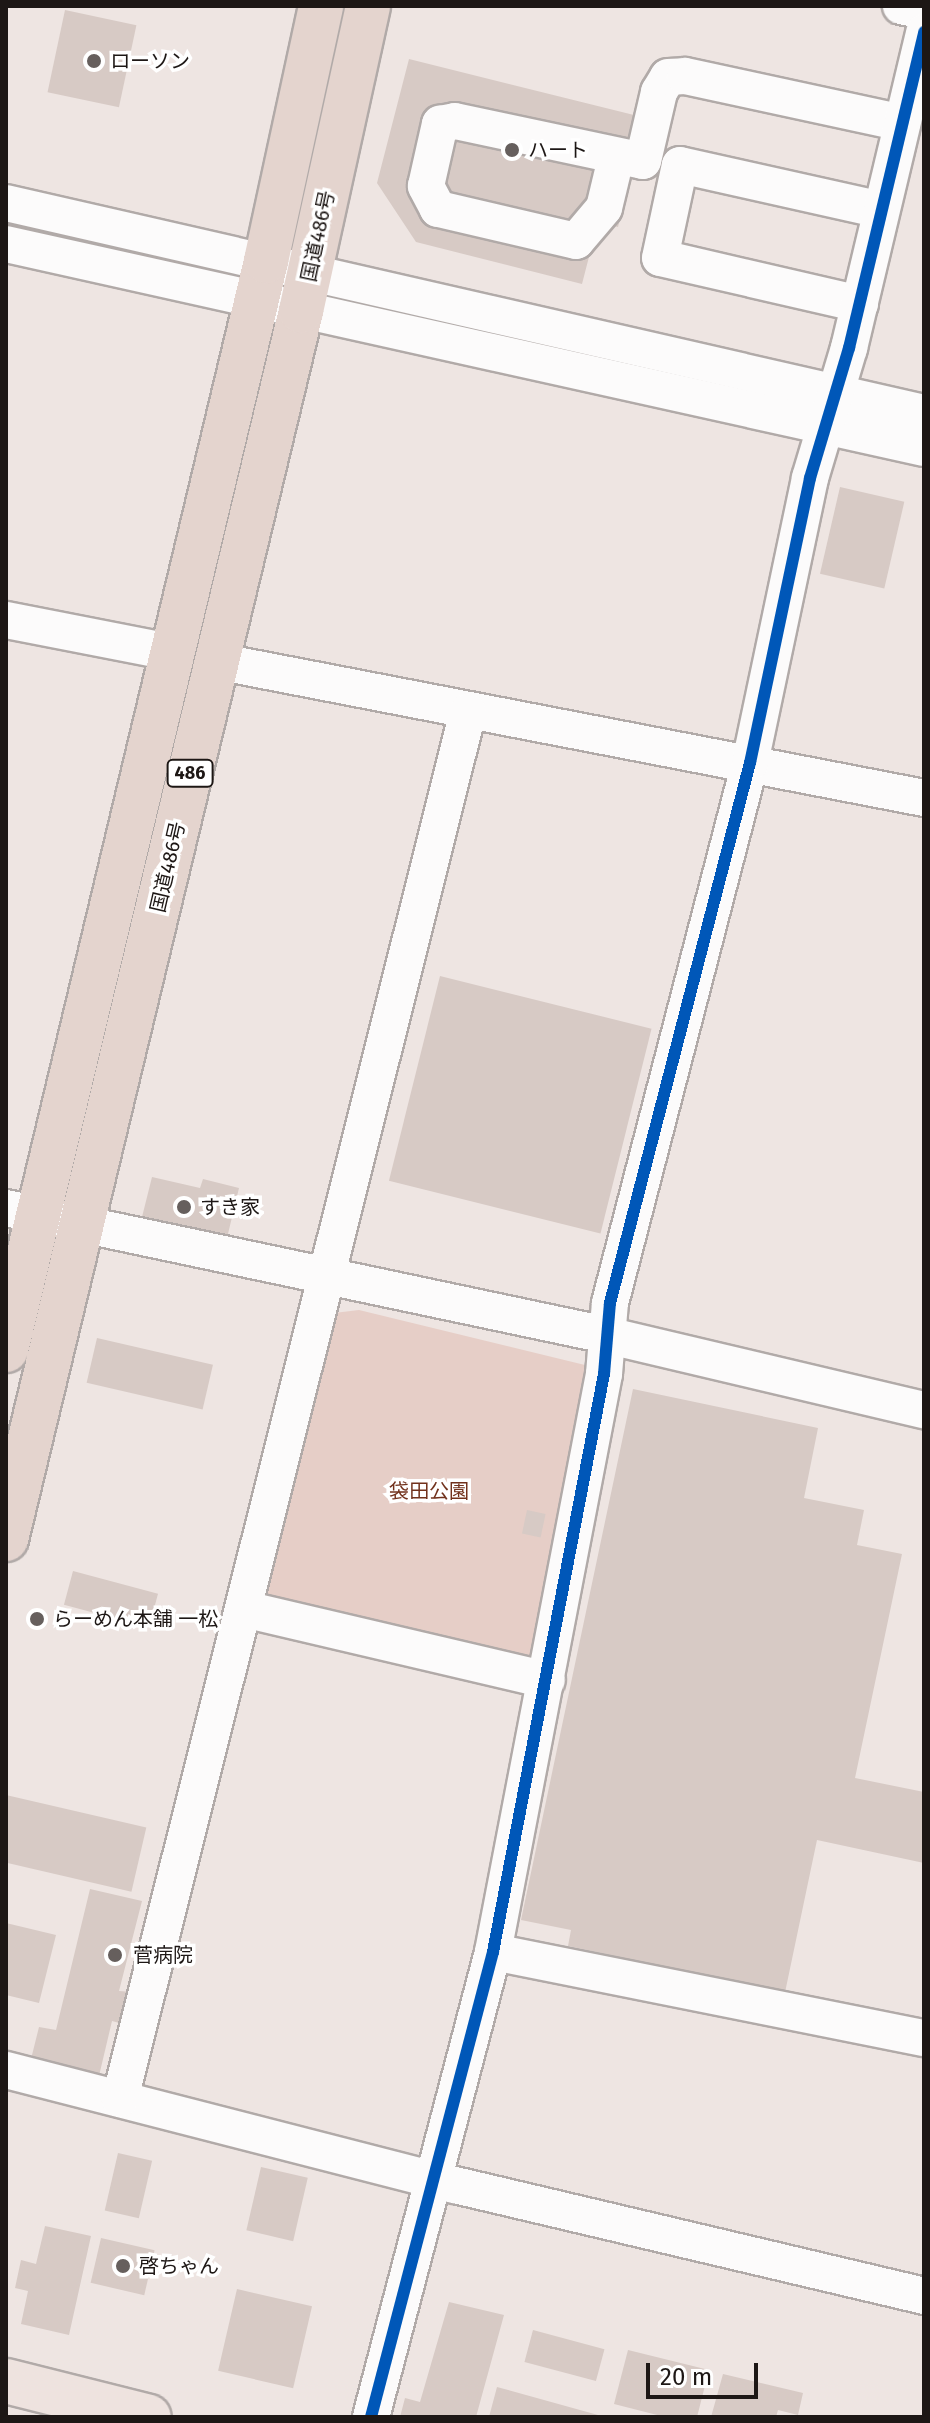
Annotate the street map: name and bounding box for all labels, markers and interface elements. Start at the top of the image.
place label: ローソン [110,49,190,73]
marker: ローソン [85,52,103,70]
place label: ハート [528,138,588,162]
marker: ハート [503,141,521,159]
street label: 国道486号 [297,188,339,284]
road number: 486 [166,759,214,787]
street label: 国道486号 [146,819,190,915]
place label: すき家 [200,1195,260,1219]
marker: すき家 [175,1198,193,1216]
park label: 袋田公園 [389,1479,469,1503]
place label: らーめん本舗 一松 [53,1607,218,1631]
marker: らーめん本舗 一松 [28,1610,46,1628]
place label: 菅病院 [133,1943,193,1967]
marker: 菅病院 [104,1944,126,1966]
place label: 啓ちゃん [139,2254,219,2278]
marker: 啓ちゃん [114,2257,132,2275]
scale bar [650,2347,762,2397]
text: 20 m [660,2363,712,2391]

